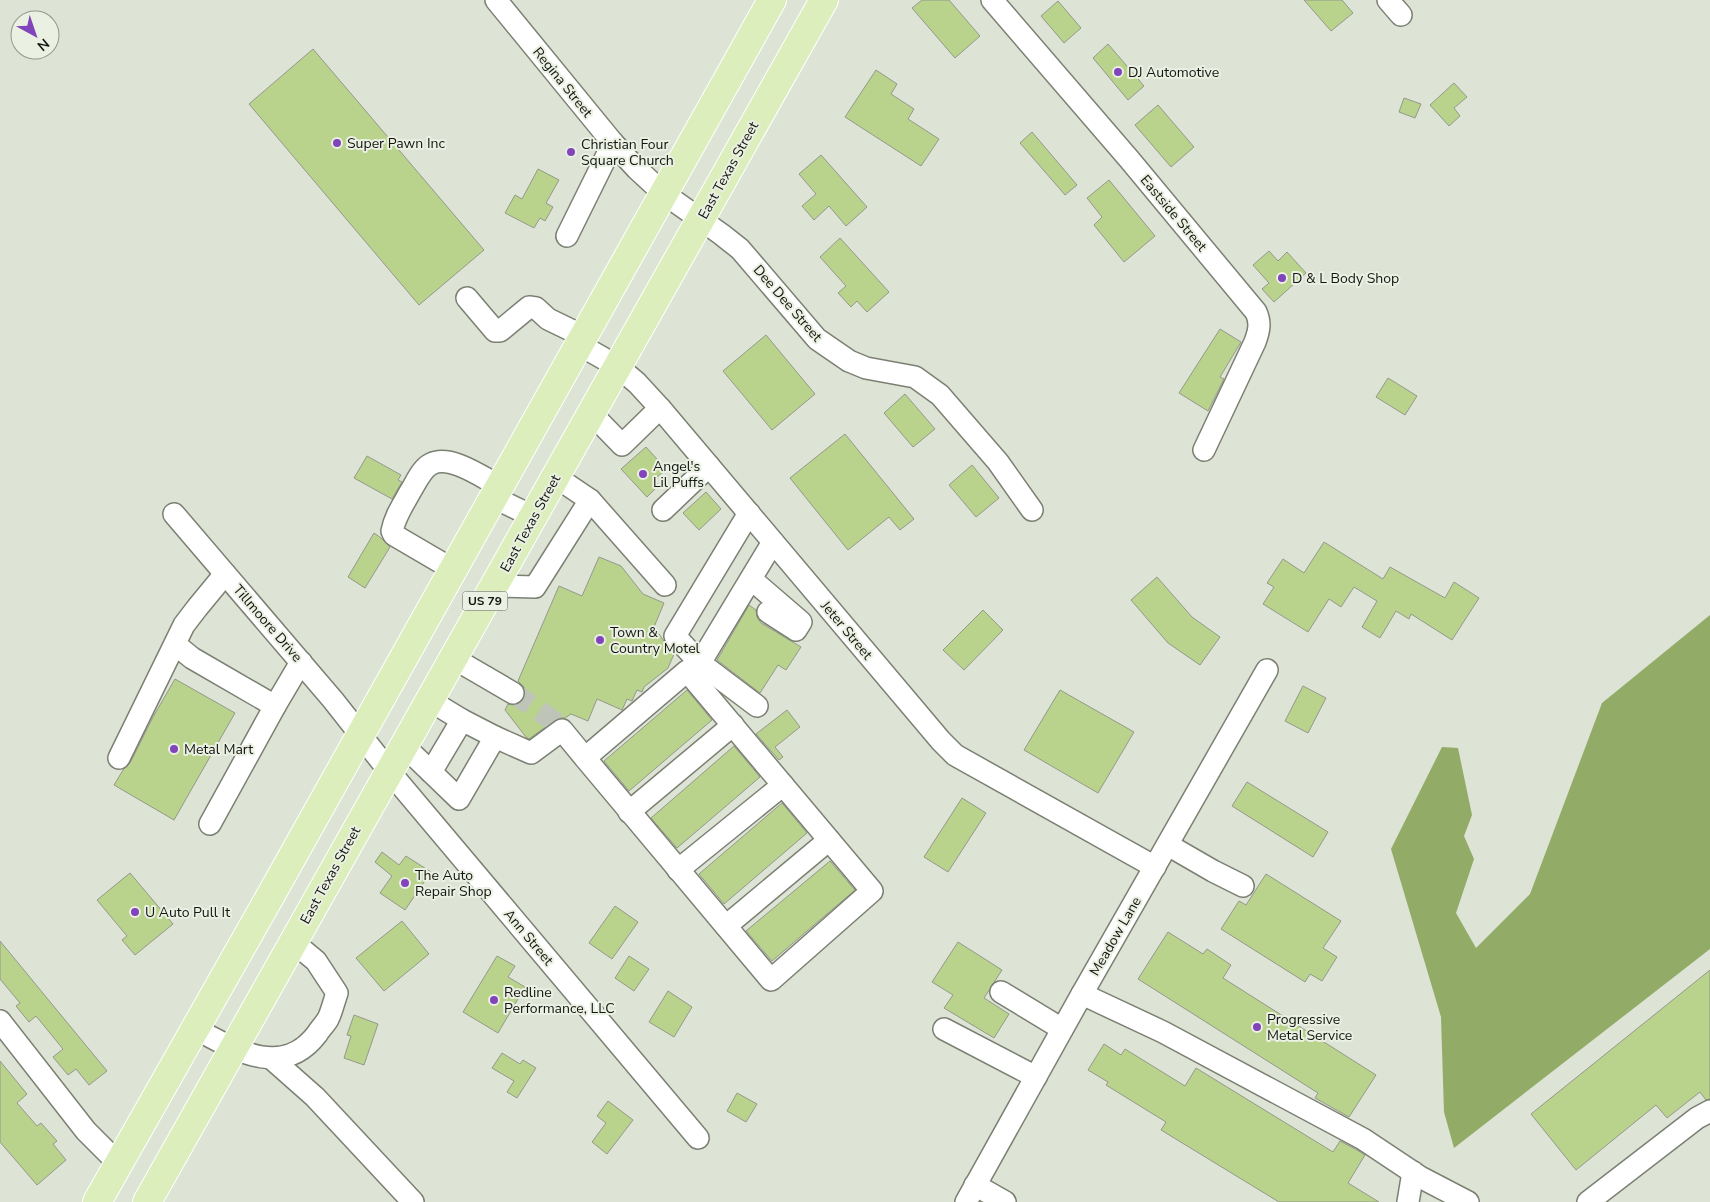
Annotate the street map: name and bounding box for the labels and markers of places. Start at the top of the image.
place label: DJ Automotive [1128,63,1219,82]
marker: DJ Automotive [1112,66,1124,78]
place label: Super Pawn Inc [347,134,445,153]
place label: Christian Four Square Church [581,135,674,170]
marker: Super Pawn Inc [331,137,343,149]
marker: Christian Four Square Church [565,146,577,158]
place label: D & L Body Shop [1292,269,1399,288]
marker: D & L Body Shop [1276,272,1288,284]
place label: Angel's Lil Puffs [653,457,704,492]
marker: Angel's Lil Puffs [637,468,649,480]
place label: Town & Country Motel [610,623,701,658]
marker: Town & Country Motel [594,634,606,646]
place label: Metal Mart [184,740,253,759]
marker: Metal Mart [168,743,180,755]
place label: The Auto Repair Shop [415,866,492,901]
marker: The Auto Repair Shop [399,877,411,889]
place label: U Auto Pull It [145,903,230,922]
marker: U Auto Pull It [129,906,141,918]
place label: Redline Performance, LLC [504,983,615,1018]
marker: Redline Performance, LLC [488,994,500,1006]
place label: Progressive Metal Service [1267,1010,1352,1045]
marker: Progressive Metal Service [1251,1021,1263,1033]

